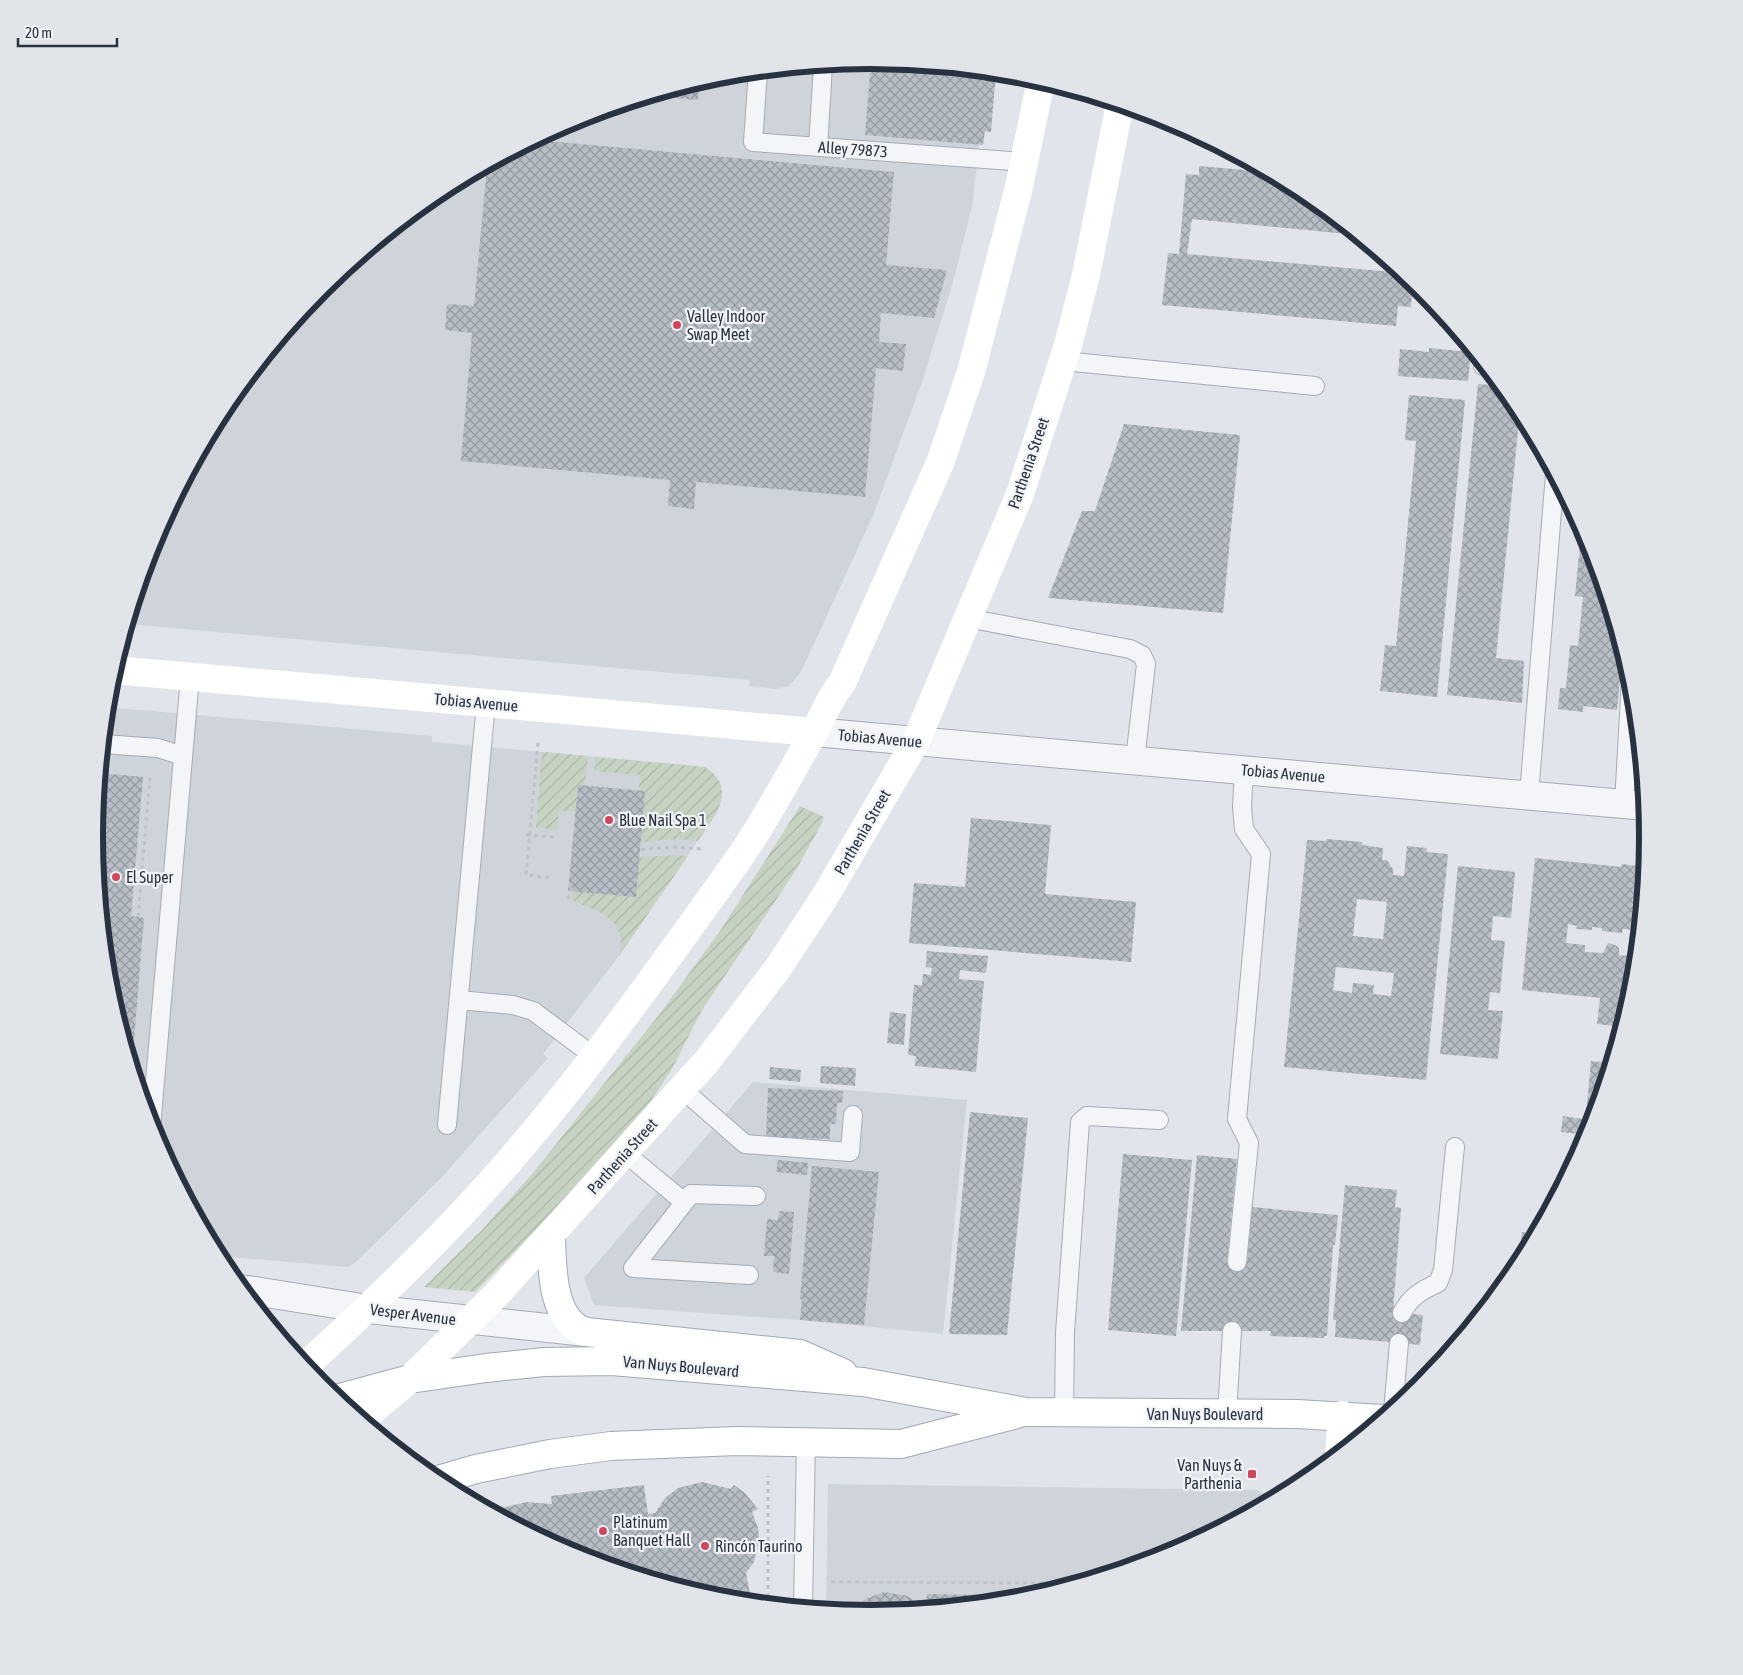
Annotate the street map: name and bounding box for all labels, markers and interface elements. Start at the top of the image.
scale bar [18,15,116,47]
text: 20 m [25,24,52,41]
street label: Alley 79873 [818,138,888,161]
place label: Valley Indoor Swap Meet [687,307,765,344]
marker: Valley Indoor Swap Meet [671,319,683,331]
street label: Parthenia Street [1004,415,1052,511]
street label: Tobias Avenue [433,689,519,715]
street label: Tobias Avenue [837,725,923,751]
street label: Tobias Avenue [1240,760,1326,786]
street label: Parthenia Street [830,786,894,878]
place label: Blue Nail Spa 1 [619,811,706,830]
marker: Blue Nail Spa 1 [603,814,615,826]
place label: El Super [126,868,174,887]
marker: El Super [110,871,122,883]
street label: Parthenia Street [583,1114,661,1197]
street label: Vesper Avenue [369,1300,457,1329]
street label: Van Nuys Boulevard [622,1352,740,1381]
street label: Van Nuys Boulevard [1147,1405,1263,1424]
place label: Van Nuys & Parthenia [1177,1456,1243,1492]
marker: Van Nuys & Parthenia [1246,1468,1258,1480]
place label: Platinum Banquet Hall [613,1513,691,1550]
marker: Platinum Banquet Hall [597,1525,609,1537]
place label: Rincón Taurino [715,1537,803,1555]
marker: Rincón Taurino [699,1540,711,1552]

